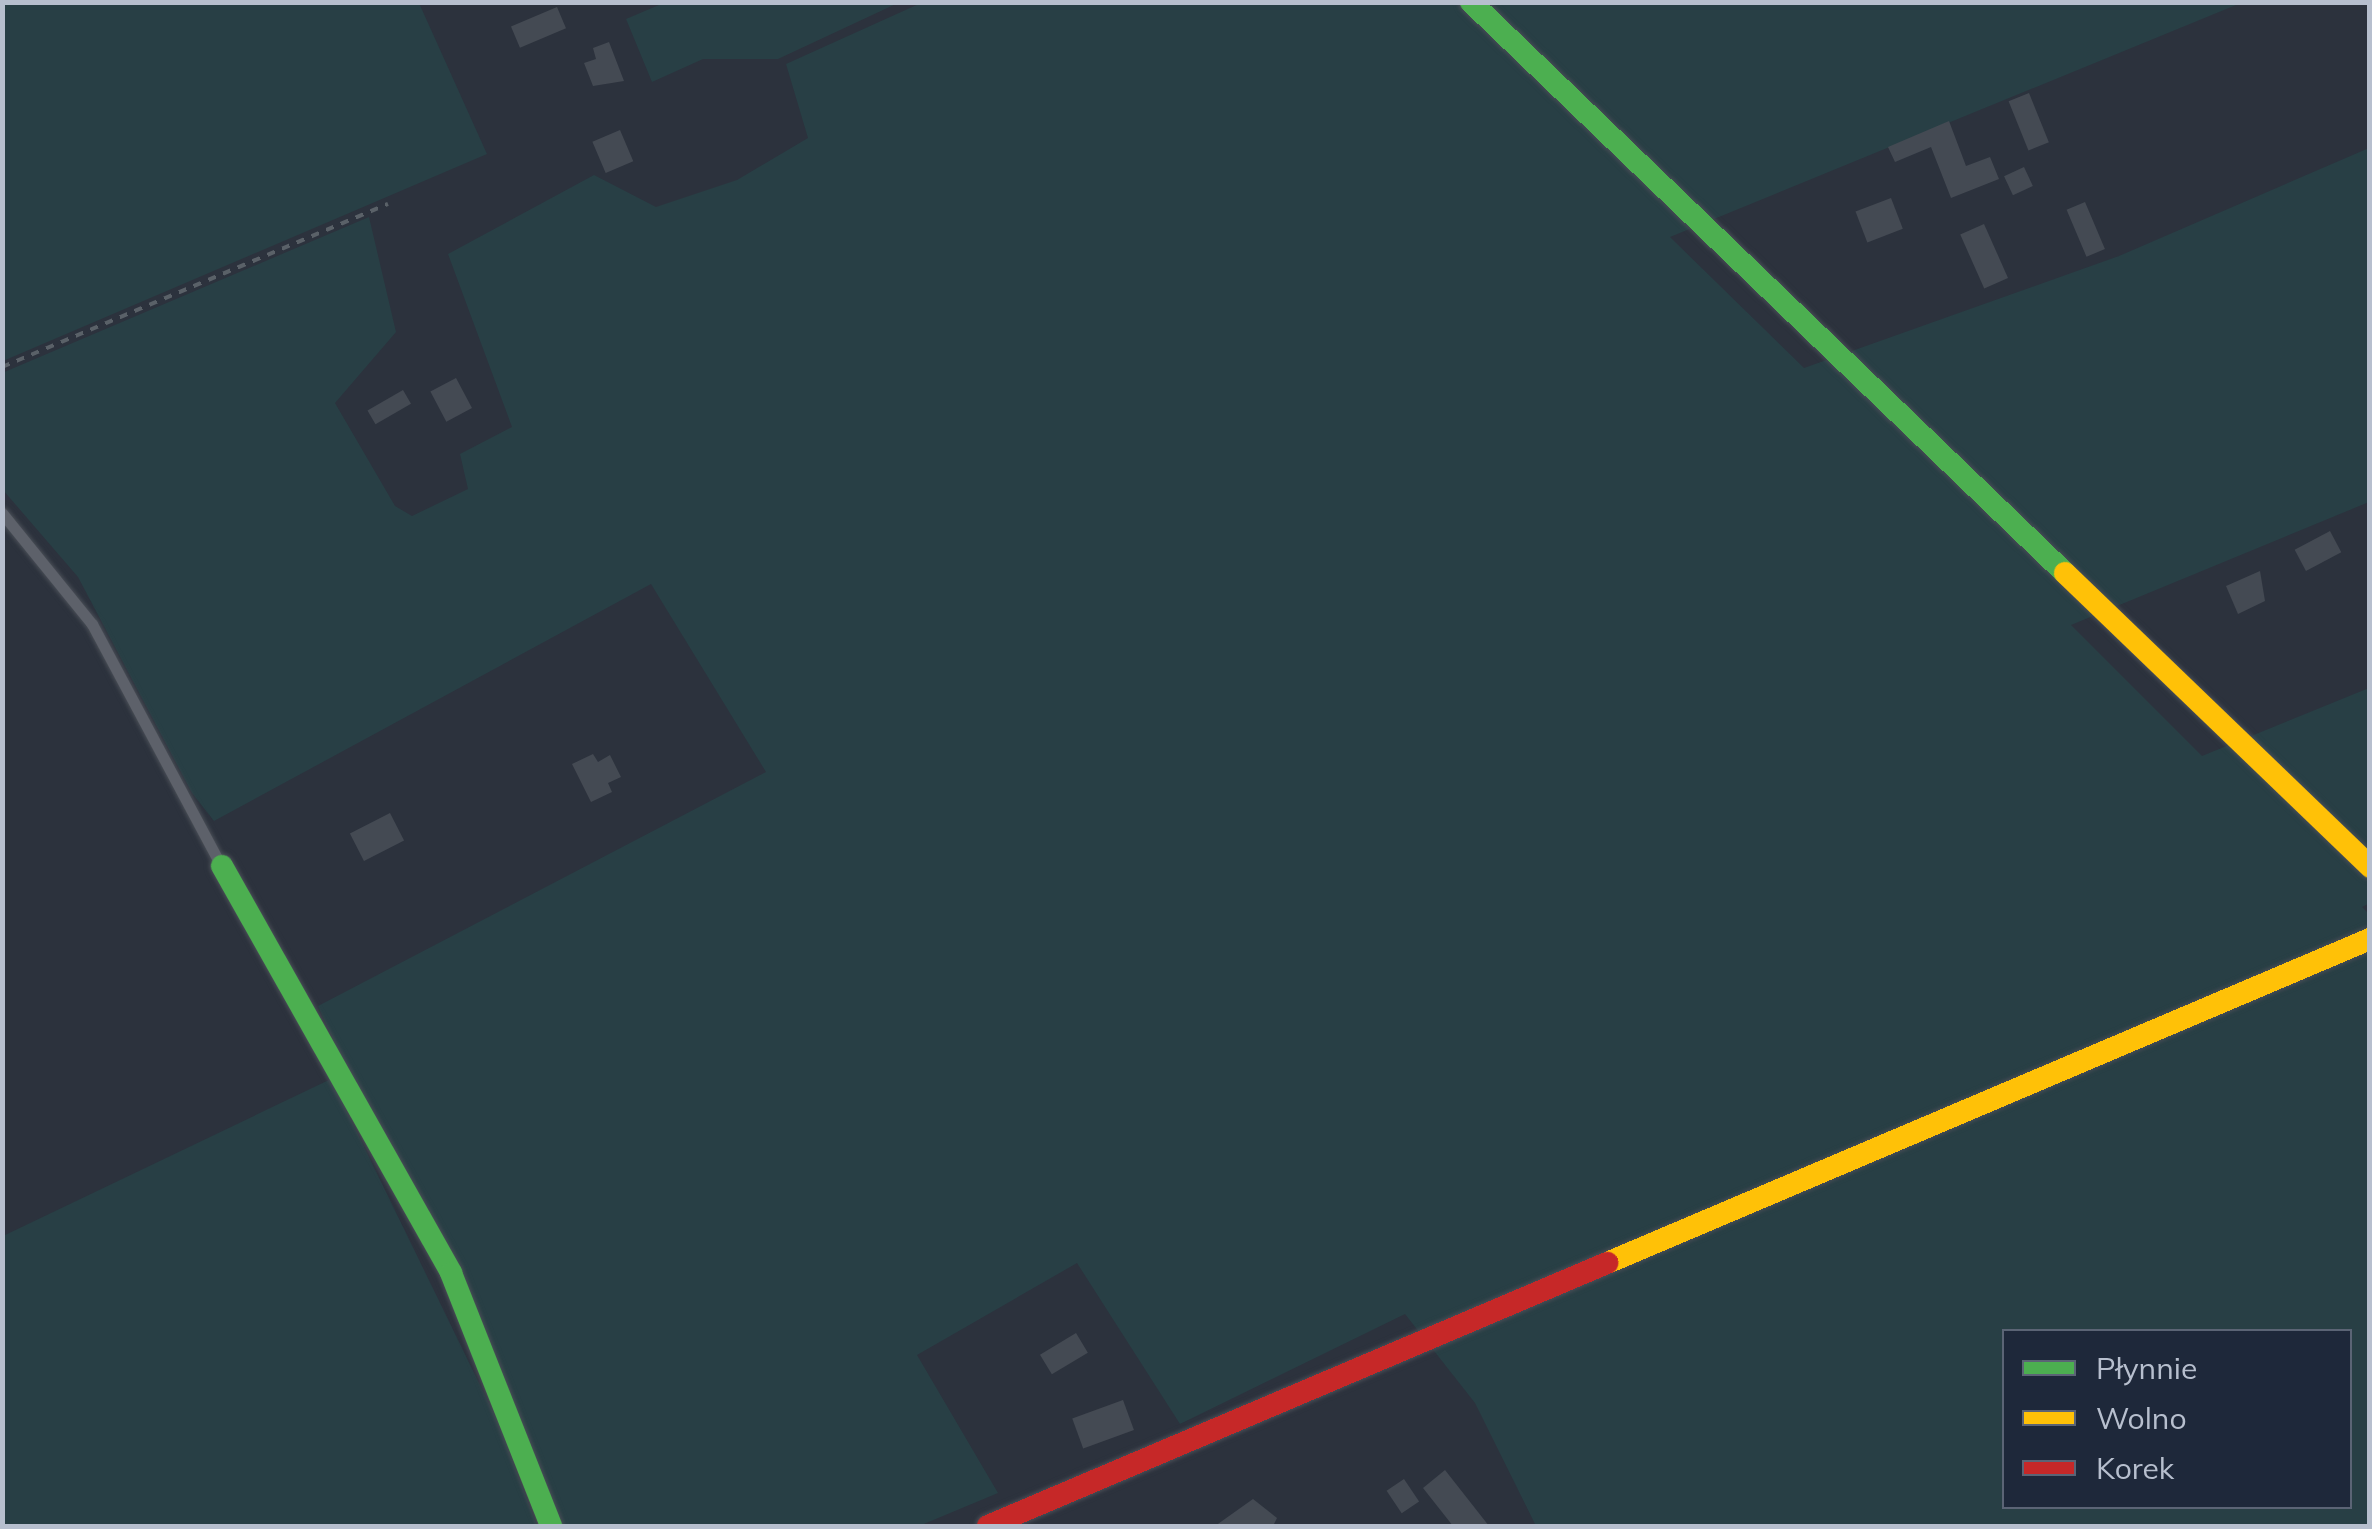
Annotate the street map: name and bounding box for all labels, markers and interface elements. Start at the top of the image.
legend [2002,1329,2352,1509]
text: Płynnie [2096,1349,2197,1387]
text: Wolno [2096,1399,2187,1437]
text: Korek [2096,1449,2174,1487]

